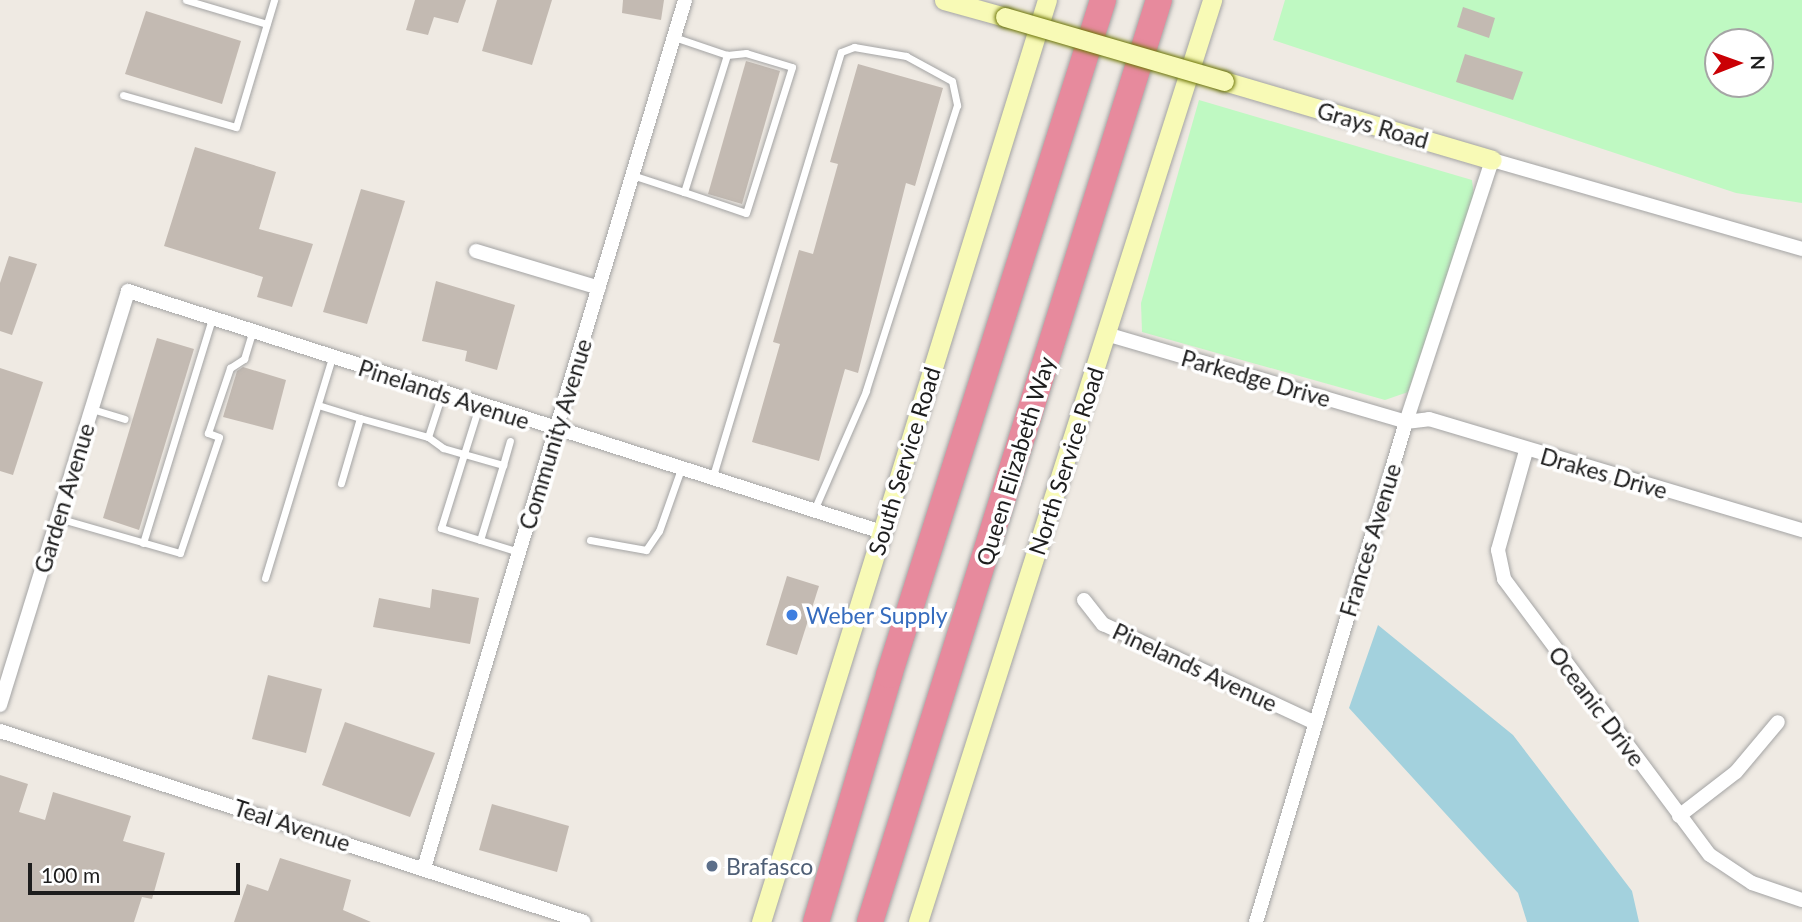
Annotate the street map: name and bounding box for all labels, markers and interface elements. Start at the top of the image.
north arrow [1704,28,1774,98]
text: N [1747,55,1770,70]
street label: Grays Road [1314,96,1432,154]
street label: Community Avenue [513,335,597,533]
street label: Parkedge Drive [1178,344,1334,412]
street label: Pinelands Avenue [355,353,533,435]
street label: Queen Elizabeth Way [970,353,1060,569]
street label: South Service Road [862,364,946,558]
street label: North Service Road [1023,364,1109,558]
street label: Garden Avenue [28,419,100,577]
street label: Drakes Drive [1537,442,1671,504]
street label: Frances Avenue [1334,460,1406,620]
place label: Weber Supply [806,601,948,629]
marker: Weber Supply [784,607,800,623]
street label: Pinelands Avenue [1108,617,1282,717]
street label: Oceanic Drive [1543,641,1651,771]
street label: Teal Avenue [230,793,354,857]
scale bar [32,848,243,892]
place label: Brafasco [726,852,813,880]
marker: Brafasco [704,858,720,874]
text: 100 m [41,862,100,887]

